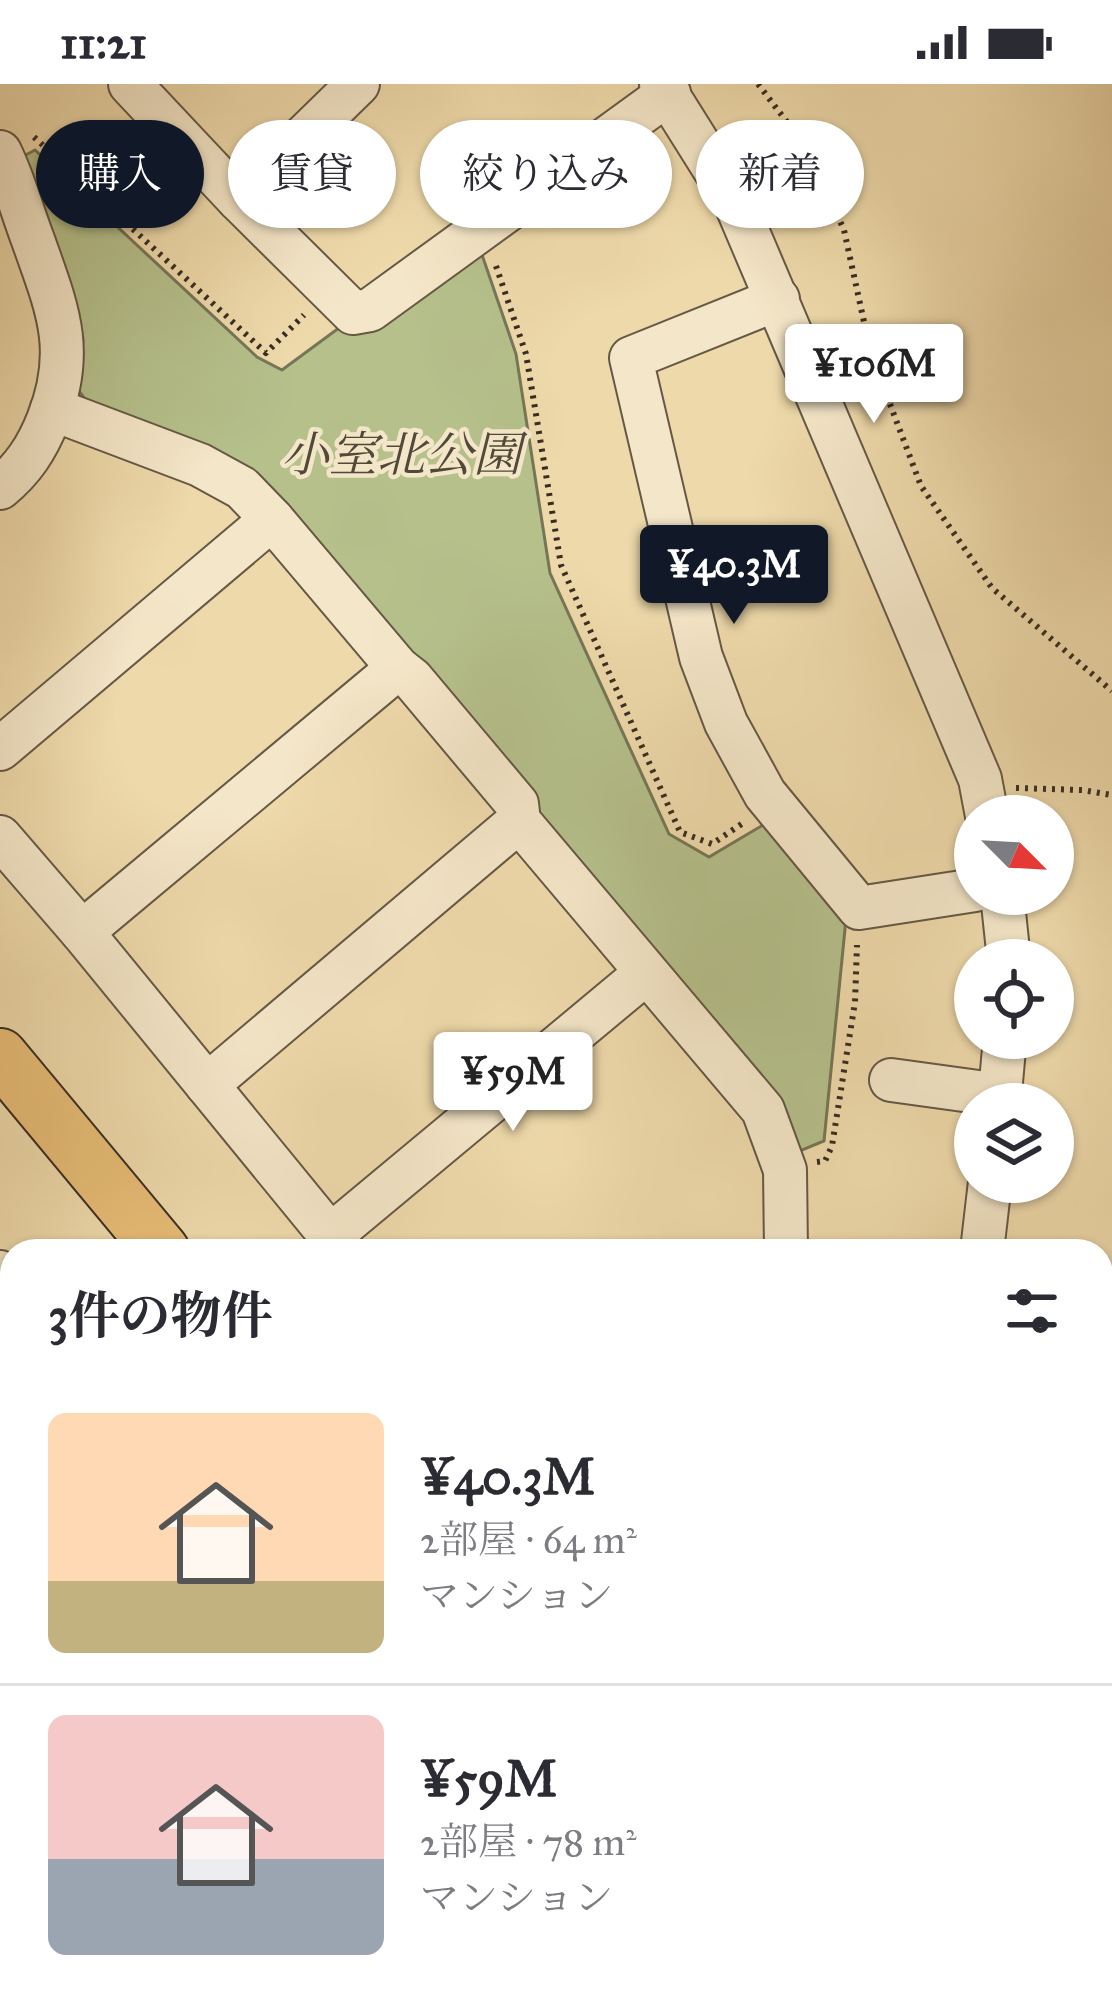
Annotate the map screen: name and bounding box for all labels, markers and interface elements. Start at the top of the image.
text: 11:21 [60,15,147,70]
chip: 購入 [36,120,204,228]
chip: 賃貸 [228,120,396,228]
chip: 絞り込み [420,120,672,228]
chip: 新着 [696,120,864,228]
pin: ¥106M [790,324,958,426]
text: ¥106M [812,339,936,387]
park label: 小室北公園 [281,425,528,484]
pin: ¥40.3M [636,525,832,627]
text: ¥40.3M [667,540,801,588]
north arrow [954,795,1074,915]
map controls [954,795,1074,1203]
button: locate [954,939,1074,1059]
pin: ¥59M [442,1032,584,1134]
text: ¥59M [461,1047,565,1095]
button: layers [954,1083,1074,1203]
icon: filters [999,1278,1065,1344]
text: 3件の物件 [48,1285,272,1347]
text: ¥40.3M [420,1446,595,1508]
icon: home [144,1461,288,1605]
text: 2部屋 · 64 m² [420,1516,637,1564]
text: マンション [420,1572,613,1620]
text: ¥59M [420,1748,557,1810]
icon: home [144,1763,288,1907]
text: 2部屋 · 78 m² [420,1818,637,1866]
text: マンション [420,1874,613,1922]

